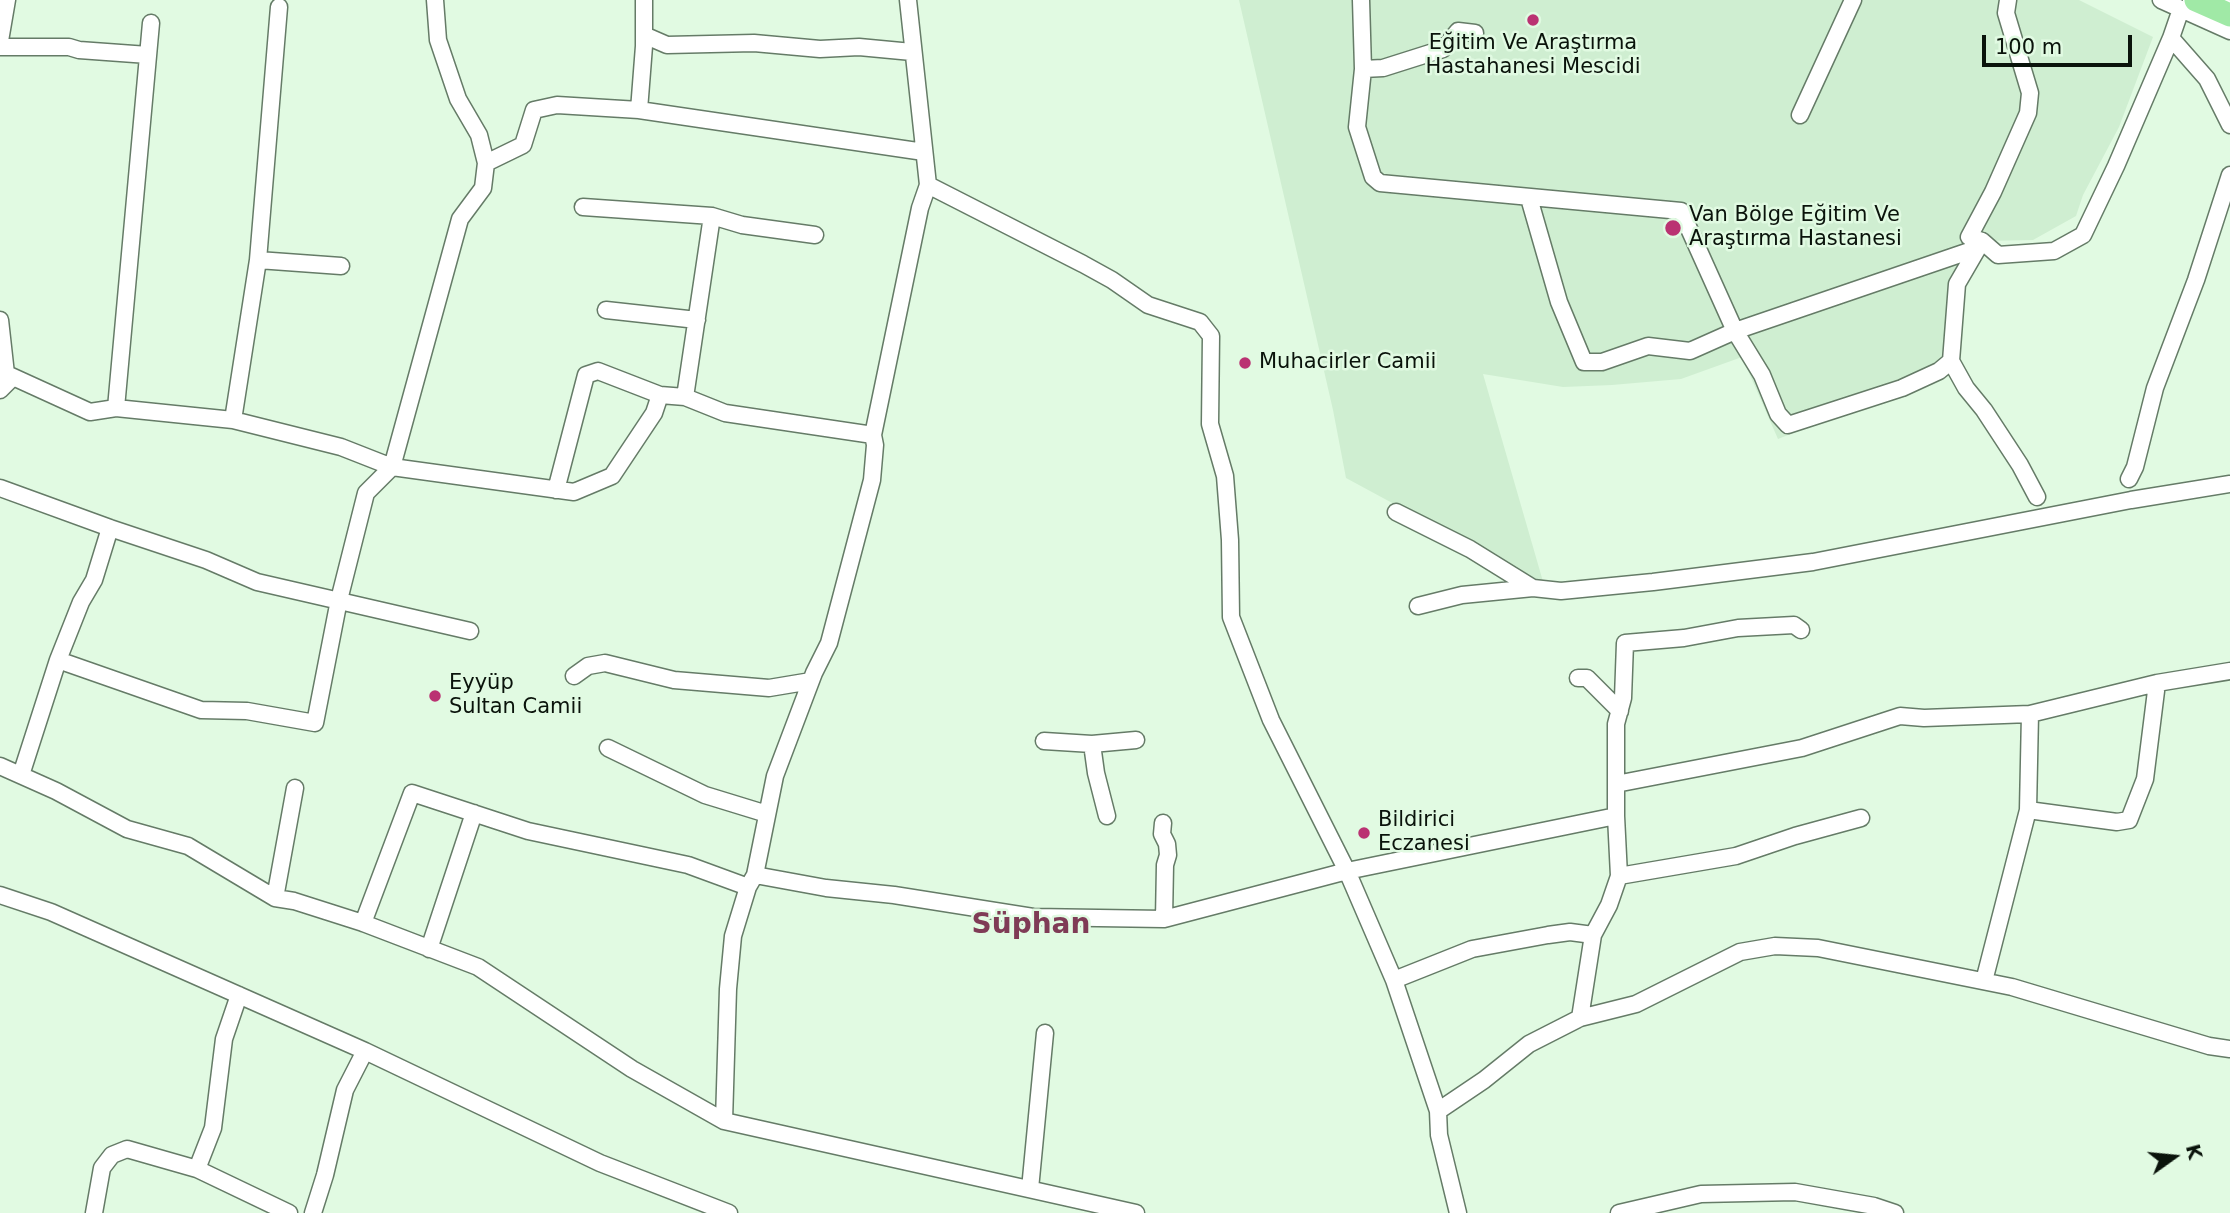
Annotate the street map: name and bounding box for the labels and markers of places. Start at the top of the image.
marker: Eğitim Ve Araştırma Hastahanesi Mescidi [1525,12,1541,28]
place label: Eğitim Ve Araştırma Hastahanesi Mescidi [1425,31,1641,81]
place label: Van Bölge Eğitim Ve Araştırma Hastanesi [1689,203,1902,253]
marker: Van Bölge Eğitim Ve Araştırma Hastanesi [1663,218,1683,238]
place label: Muhacirler Camii [1259,350,1436,376]
marker: Muhacirler Camii [1237,355,1253,371]
place label: Eyyüp Sultan Camii [449,671,582,721]
marker: Eyyüp Sultan Camii [427,688,443,704]
place label: Bildirici Eczanesi [1378,808,1470,858]
marker: Bildirici Eczanesi [1356,825,1372,841]

